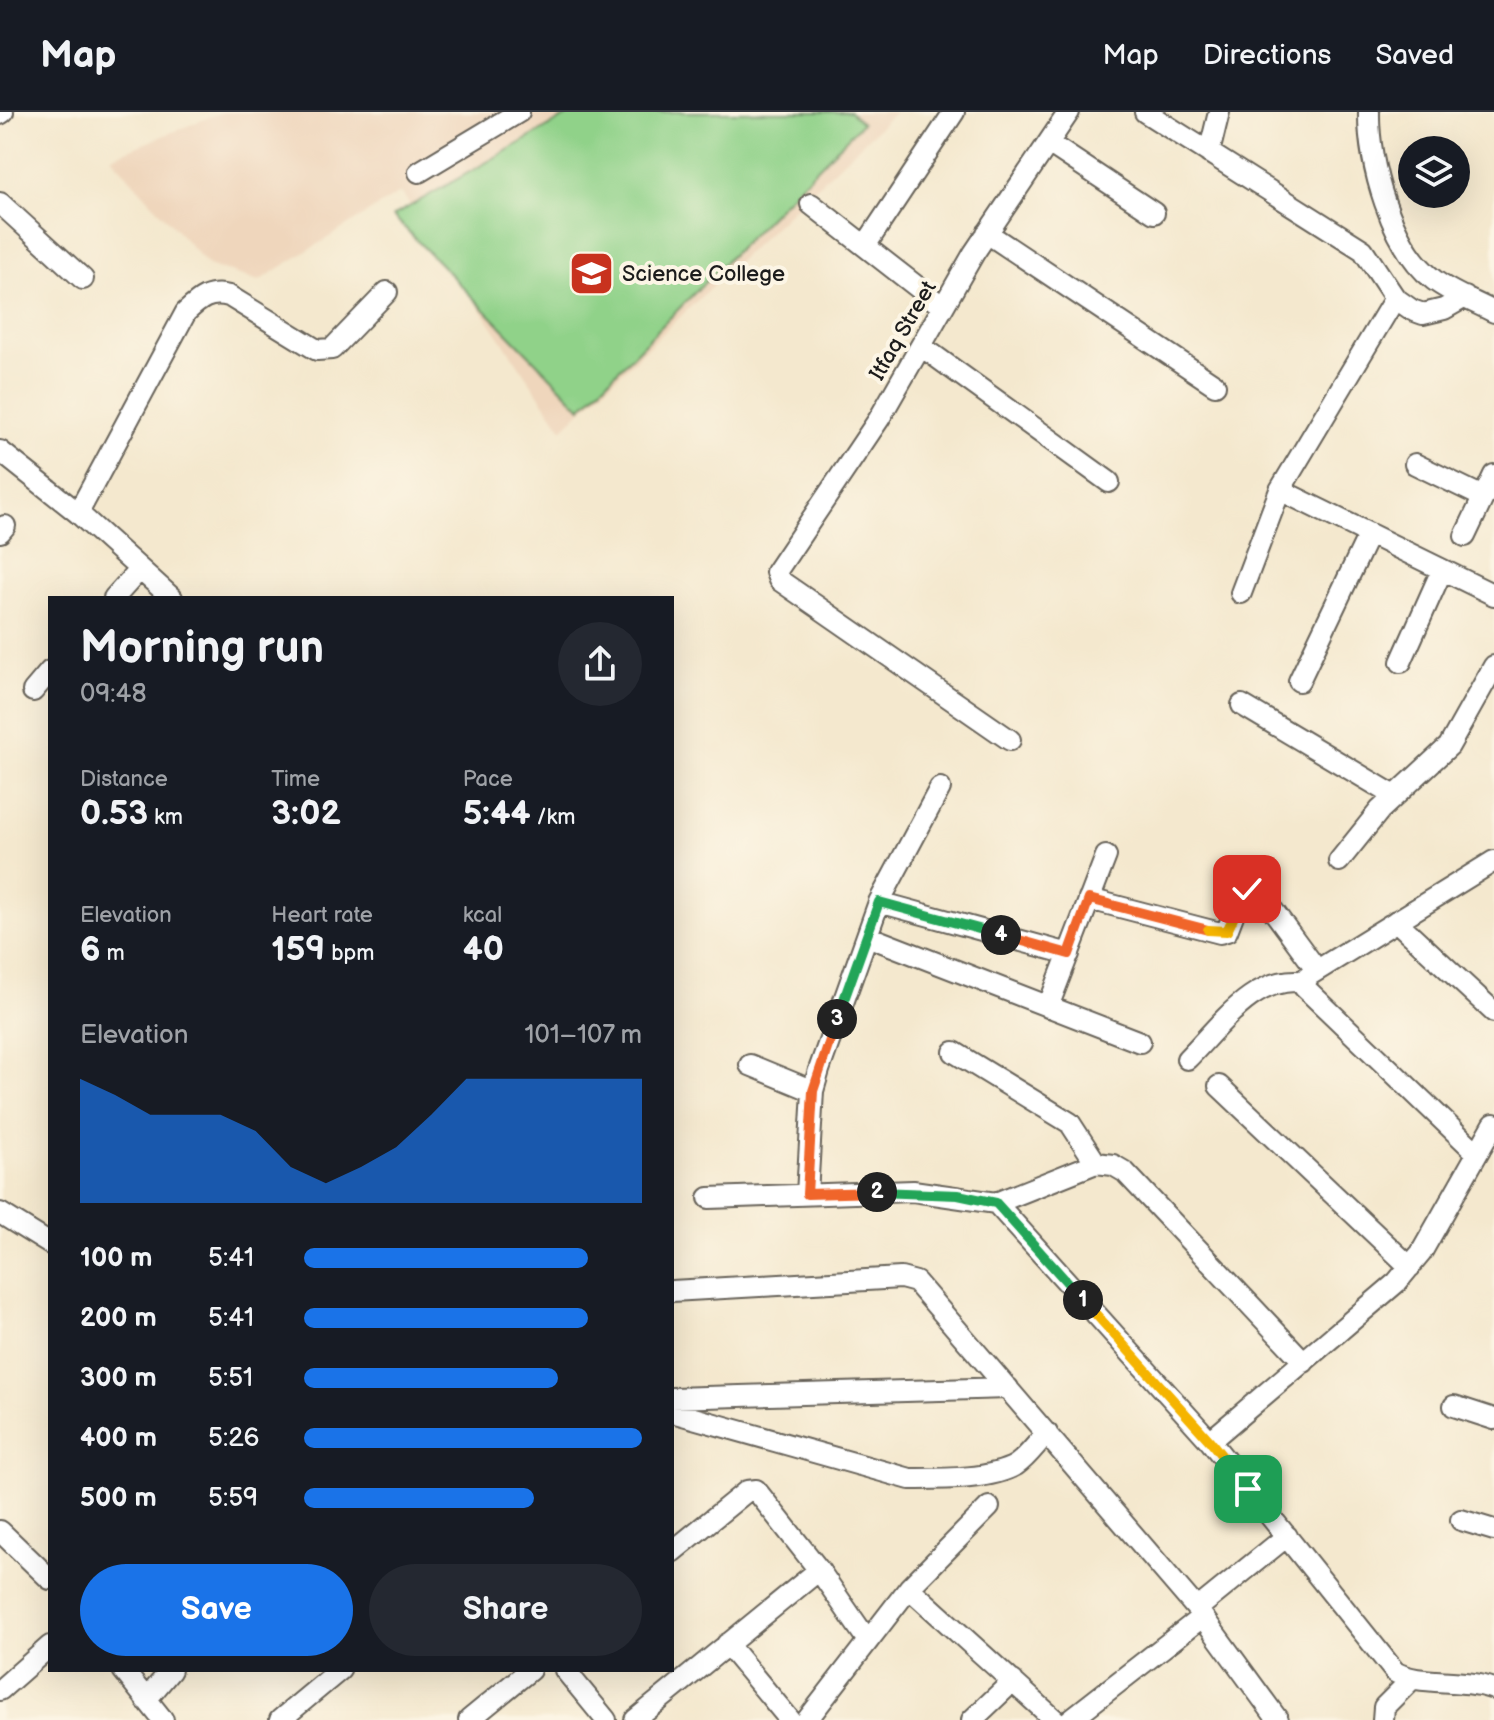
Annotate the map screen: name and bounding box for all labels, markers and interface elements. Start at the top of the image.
text: Map [40,33,116,78]
text: Map [1102,39,1159,72]
text: Directions [1203,39,1331,72]
text: Saved [1375,39,1454,72]
map controls [1398,136,1470,208]
button: layers [1398,136,1470,208]
school or university icon: Science College [567,249,615,297]
place label: Science College [622,261,785,288]
street label: Itfaq Street [864,276,943,385]
text: Morning run [80,622,324,675]
button: share [558,622,642,706]
text: 09:48 [80,679,147,710]
text: Distance [80,766,168,793]
text: Time [271,766,320,793]
text: Pace [463,766,513,793]
text: 0.53 [80,793,148,834]
text: 3:02 [271,793,341,834]
text: 5:44 [463,793,531,834]
text: km [148,804,183,831]
text: /km [531,804,575,831]
pin [1213,855,1281,923]
icon: check [1225,867,1269,911]
text: Elevation [80,902,172,929]
text: Heart rate [271,902,373,929]
text: kcal [463,902,502,929]
pin: 4 [981,915,1021,955]
text: 4 [995,921,1007,948]
text: 6 [80,929,101,970]
text: 159 [271,929,325,970]
text: 40 [463,929,504,970]
text: m [101,940,125,967]
text: bpm [325,940,374,967]
pin: 3 [817,999,857,1039]
text: 3 [831,1005,843,1032]
text: Elevation [80,1020,188,1051]
text: 101–107 m [524,1020,642,1051]
pin: 2 [857,1172,897,1212]
text: 2 [870,1178,884,1205]
text: 100 m [80,1243,153,1274]
text: 5:41 [208,1243,254,1274]
pin: 1 [1063,1280,1103,1320]
text: 1 [1078,1286,1088,1313]
text: 200 m [80,1303,157,1334]
text: 5:41 [208,1303,254,1334]
text: 300 m [80,1363,157,1394]
text: 5:51 [208,1363,253,1394]
text: 400 m [80,1423,157,1454]
text: 5:26 [208,1423,259,1454]
pin [1214,1455,1282,1523]
icon: arrive [1226,1467,1270,1511]
text: 500 m [80,1483,157,1514]
text: 5:59 [208,1483,258,1514]
button: Save [80,1564,353,1656]
button: Share [369,1564,642,1656]

